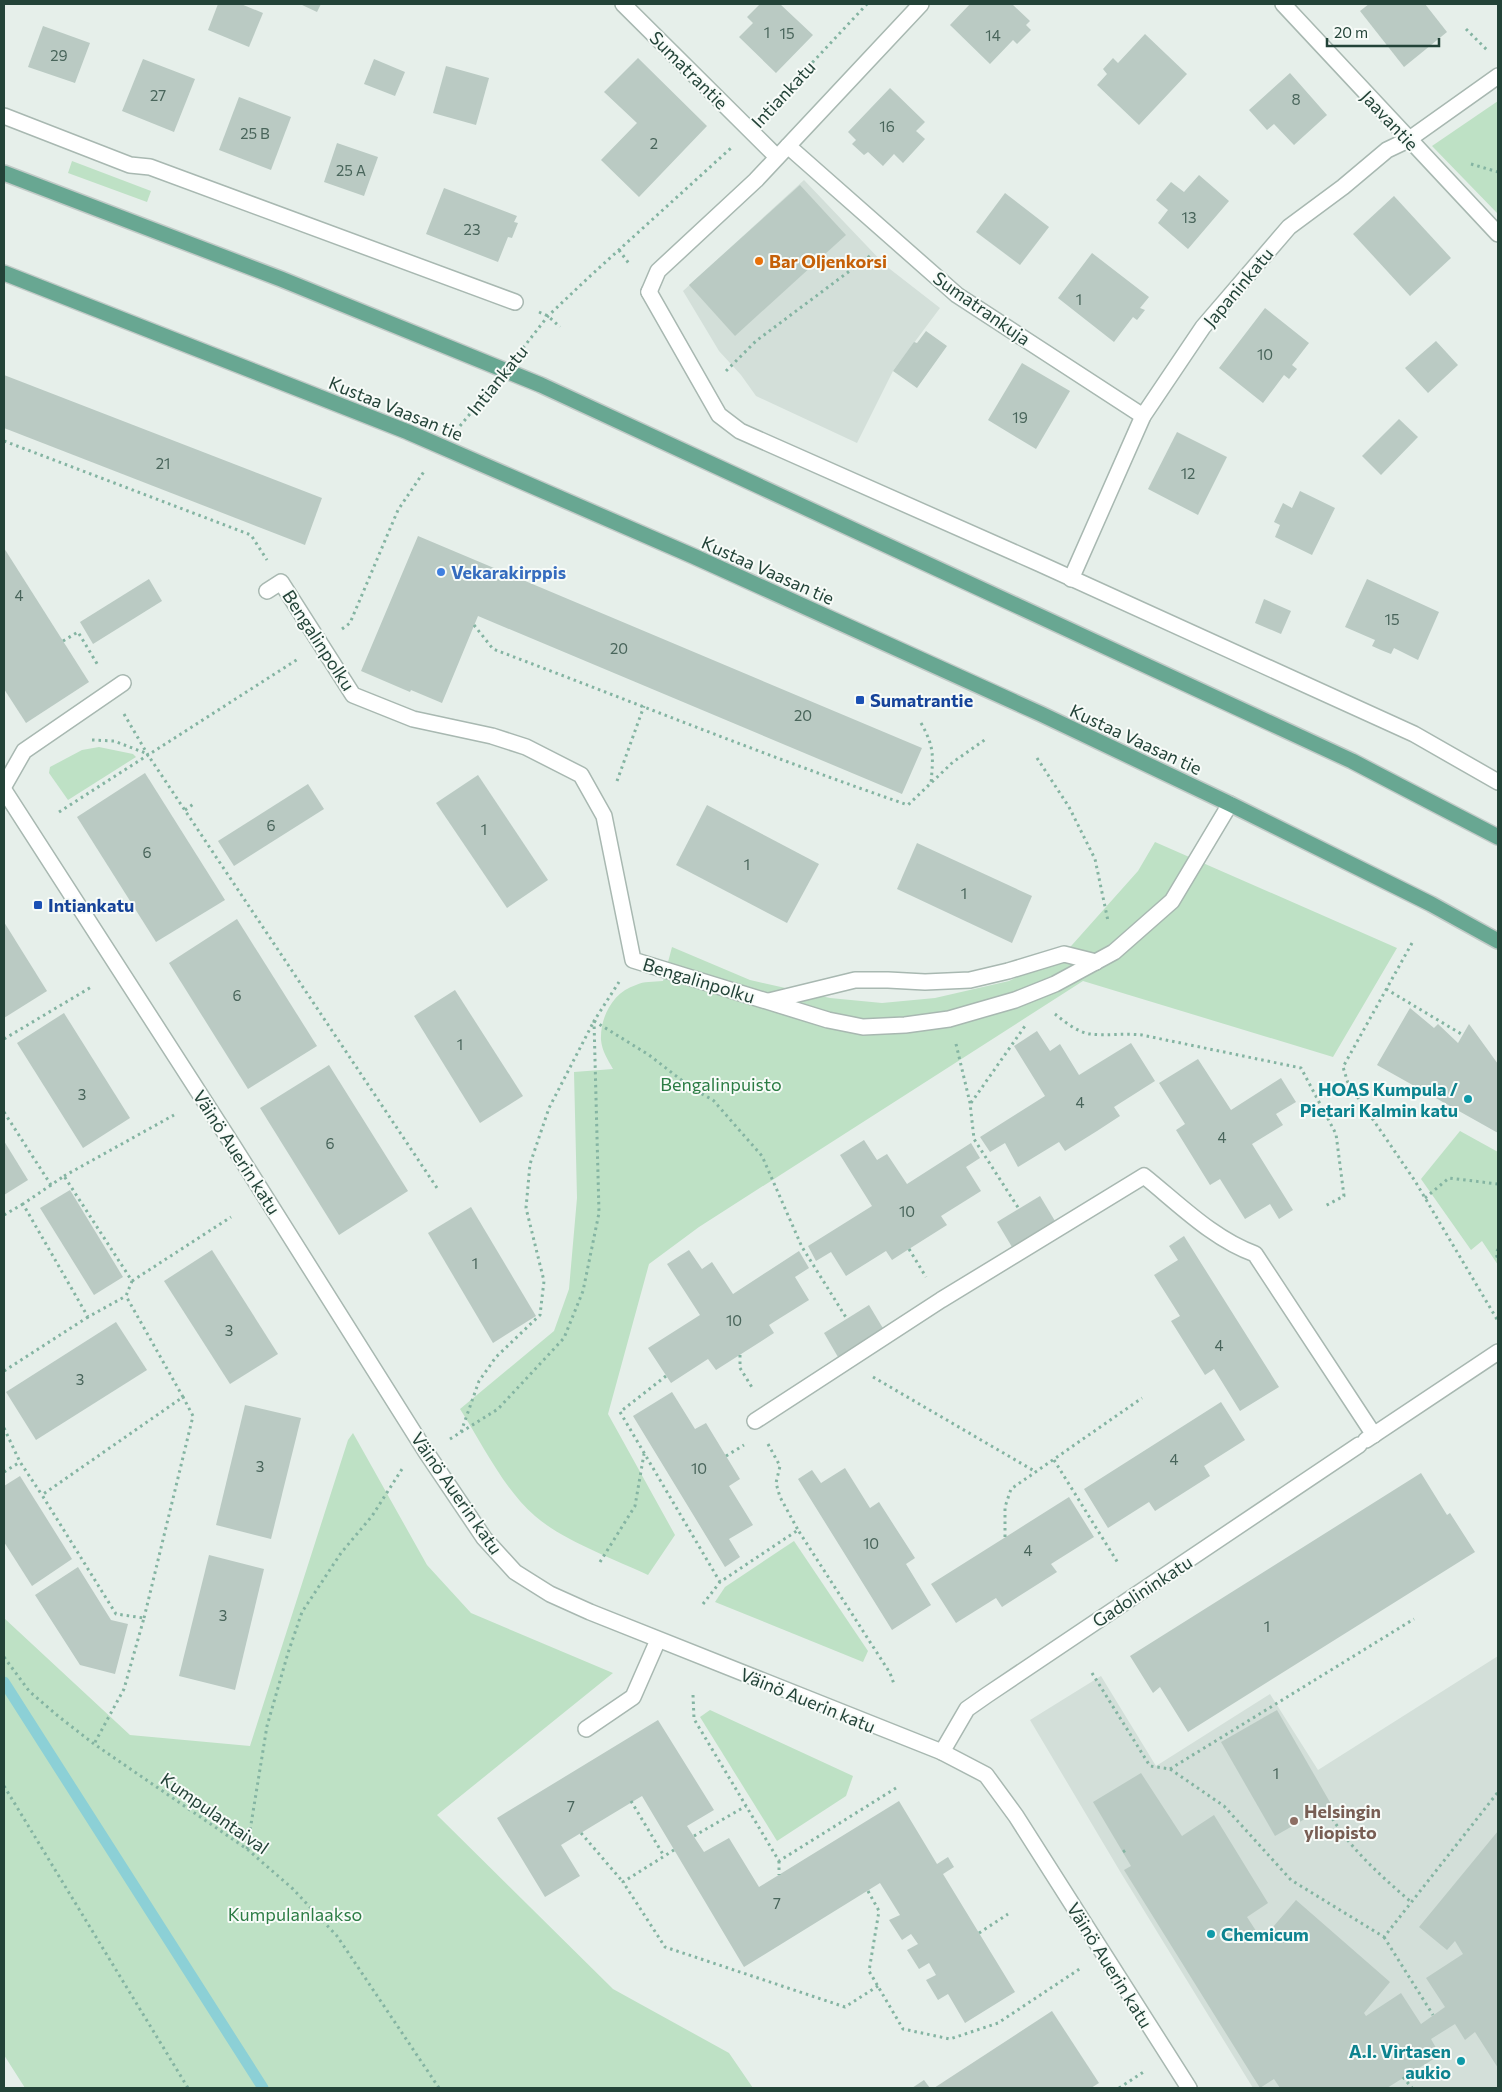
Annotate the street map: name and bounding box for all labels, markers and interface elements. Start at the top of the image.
scale bar [1327,15,1440,47]
house number: 1 [764,23,770,41]
text: 20 m [1334,23,1368,41]
house number: 15 [779,24,795,42]
street label: Sumatrantie [645,26,733,114]
house number: 14 [985,26,1001,44]
house number: 29 [50,46,68,64]
street label: Intiankatu [746,56,820,132]
street label: Jaavantie [1357,85,1423,155]
house number: 27 [150,86,166,104]
house number: 8 [1291,90,1301,108]
house number: 16 [879,117,895,135]
house number: 25 B [240,124,270,142]
house number: 2 [650,134,658,152]
house number: 25 A [336,161,366,179]
house number: 13 [1182,208,1196,226]
house number: 23 [464,220,480,238]
street label: Japaninkatu [1199,243,1277,331]
place label: Bar Oljenkorsi [769,250,887,272]
marker: Bar Oljenkorsi [753,255,765,267]
street label: Sumatrankuja [929,266,1035,350]
house number: 1 [1076,290,1082,308]
street label: Intiankatu [462,341,532,419]
house number: 10 [1257,345,1273,363]
street label: Kustaa Vaasan tie [326,371,466,445]
house number: 19 [1012,408,1028,426]
house number: 21 [156,454,170,472]
house number: 12 [1181,464,1195,482]
street label: Kustaa Vaasan tie [698,531,838,609]
place label: Vekarakirppis [451,561,566,583]
marker: Vekarakirppis [435,566,447,578]
street label: Bengalinpolku [278,585,360,695]
house number: 4 [15,586,24,604]
house number: 15 [1384,610,1400,628]
house number: 20 [610,639,628,657]
place label: Sumatrantie [870,689,973,711]
marker: Sumatrantie [854,694,866,706]
street label: Kustaa Vaasan tie [1067,699,1205,779]
house number: 20 [794,706,812,724]
house number: 6 [266,816,276,834]
house number: 1 [481,820,487,838]
house number: 6 [142,843,152,861]
house number: 1 [744,855,750,873]
house number: 1 [961,884,967,902]
place label: Intiankatu [48,894,134,916]
marker: Intiankatu [32,899,44,911]
street label: Bengalinpolku [640,953,758,1007]
house number: 6 [232,986,242,1004]
house number: 1 [457,1035,463,1053]
park label: Bengalinpuisto [660,1073,782,1095]
place label: HOAS Kumpula / Pietari Kalmin katu [1300,1078,1458,1121]
house number: 3 [78,1085,86,1103]
street label: Väinö Auerin katu [189,1086,285,1218]
house number: 4 [1076,1093,1085,1111]
marker: HOAS Kumpula / Pietari Kalmin katu [1462,1093,1474,1105]
house number: 4 [1218,1128,1227,1146]
house number: 6 [325,1134,335,1152]
house number: 10 [899,1202,915,1220]
house number: 1 [472,1254,478,1272]
house number: 10 [726,1311,742,1329]
house number: 3 [225,1321,233,1339]
house number: 4 [1215,1336,1224,1354]
house number: 3 [76,1370,84,1388]
street label: Väinö Auerin katu [407,1428,507,1558]
house number: 4 [1170,1450,1179,1468]
house number: 3 [256,1457,264,1475]
house number: 10 [691,1459,707,1477]
house number: 10 [863,1534,879,1552]
house number: 4 [1024,1541,1033,1559]
street label: Gadolininkatu [1088,1551,1196,1631]
house number: 3 [219,1606,227,1624]
house number: 1 [1264,1617,1270,1635]
street label: Väinö Auerin katu [737,1663,879,1737]
house number: 1 [1273,1764,1279,1782]
street label: Kumpulantaival [157,1768,273,1858]
house number: 7 [567,1797,575,1815]
place label: Helsingin yliopisto [1304,1800,1381,1843]
marker: Helsingin yliopisto [1288,1815,1300,1827]
house number: 7 [773,1894,781,1912]
street label: Väinö Auerin katu [1063,1898,1157,2032]
park label: Kumpulanlaakso [228,1903,362,1925]
place label: Chemicum [1221,1923,1309,1945]
marker: Chemicum [1205,1928,1217,1940]
place label: A.I. Virtasen aukio [1349,2040,1451,2083]
marker: A.I. Virtasen aukio [1455,2055,1467,2067]

